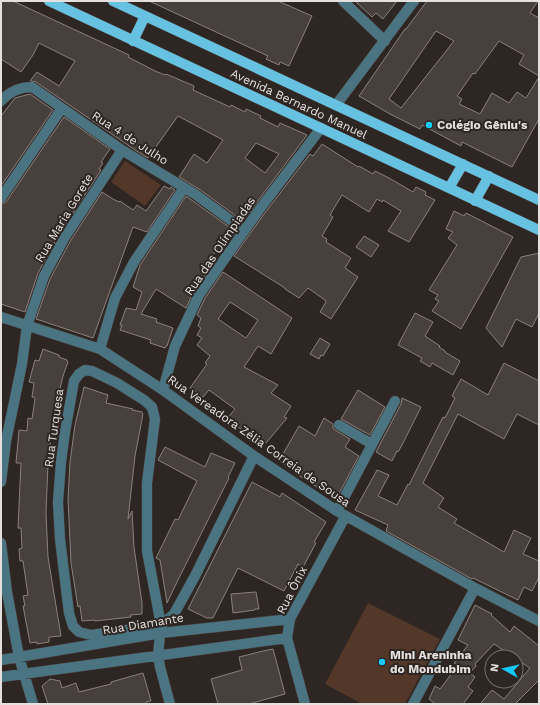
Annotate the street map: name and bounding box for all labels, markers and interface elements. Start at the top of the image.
street label: Avenida Bernardo Manuel [228,66,370,142]
street label: Rua 4 de Julho [89,108,171,168]
place label: Colégio Gêniu's [437,118,528,132]
marker: Colégio Gêniu's [424,120,434,130]
street label: Rua Maria Gorete [32,171,96,265]
street label: Rua das Olímpiadas [182,194,258,298]
street label: Rua Vereadora Zélia Correia de Sousa [165,372,353,510]
street label: Rua Turquesa [42,388,66,468]
street label: Rua Ônix [274,564,310,616]
street label: Rua Diamante [101,611,185,637]
place label: Mini Areninha do Mondubim [390,648,471,676]
north arrow [484,649,524,689]
marker: Mini Areninha do Mondubim [377,657,387,667]
text: N [488,663,502,673]

